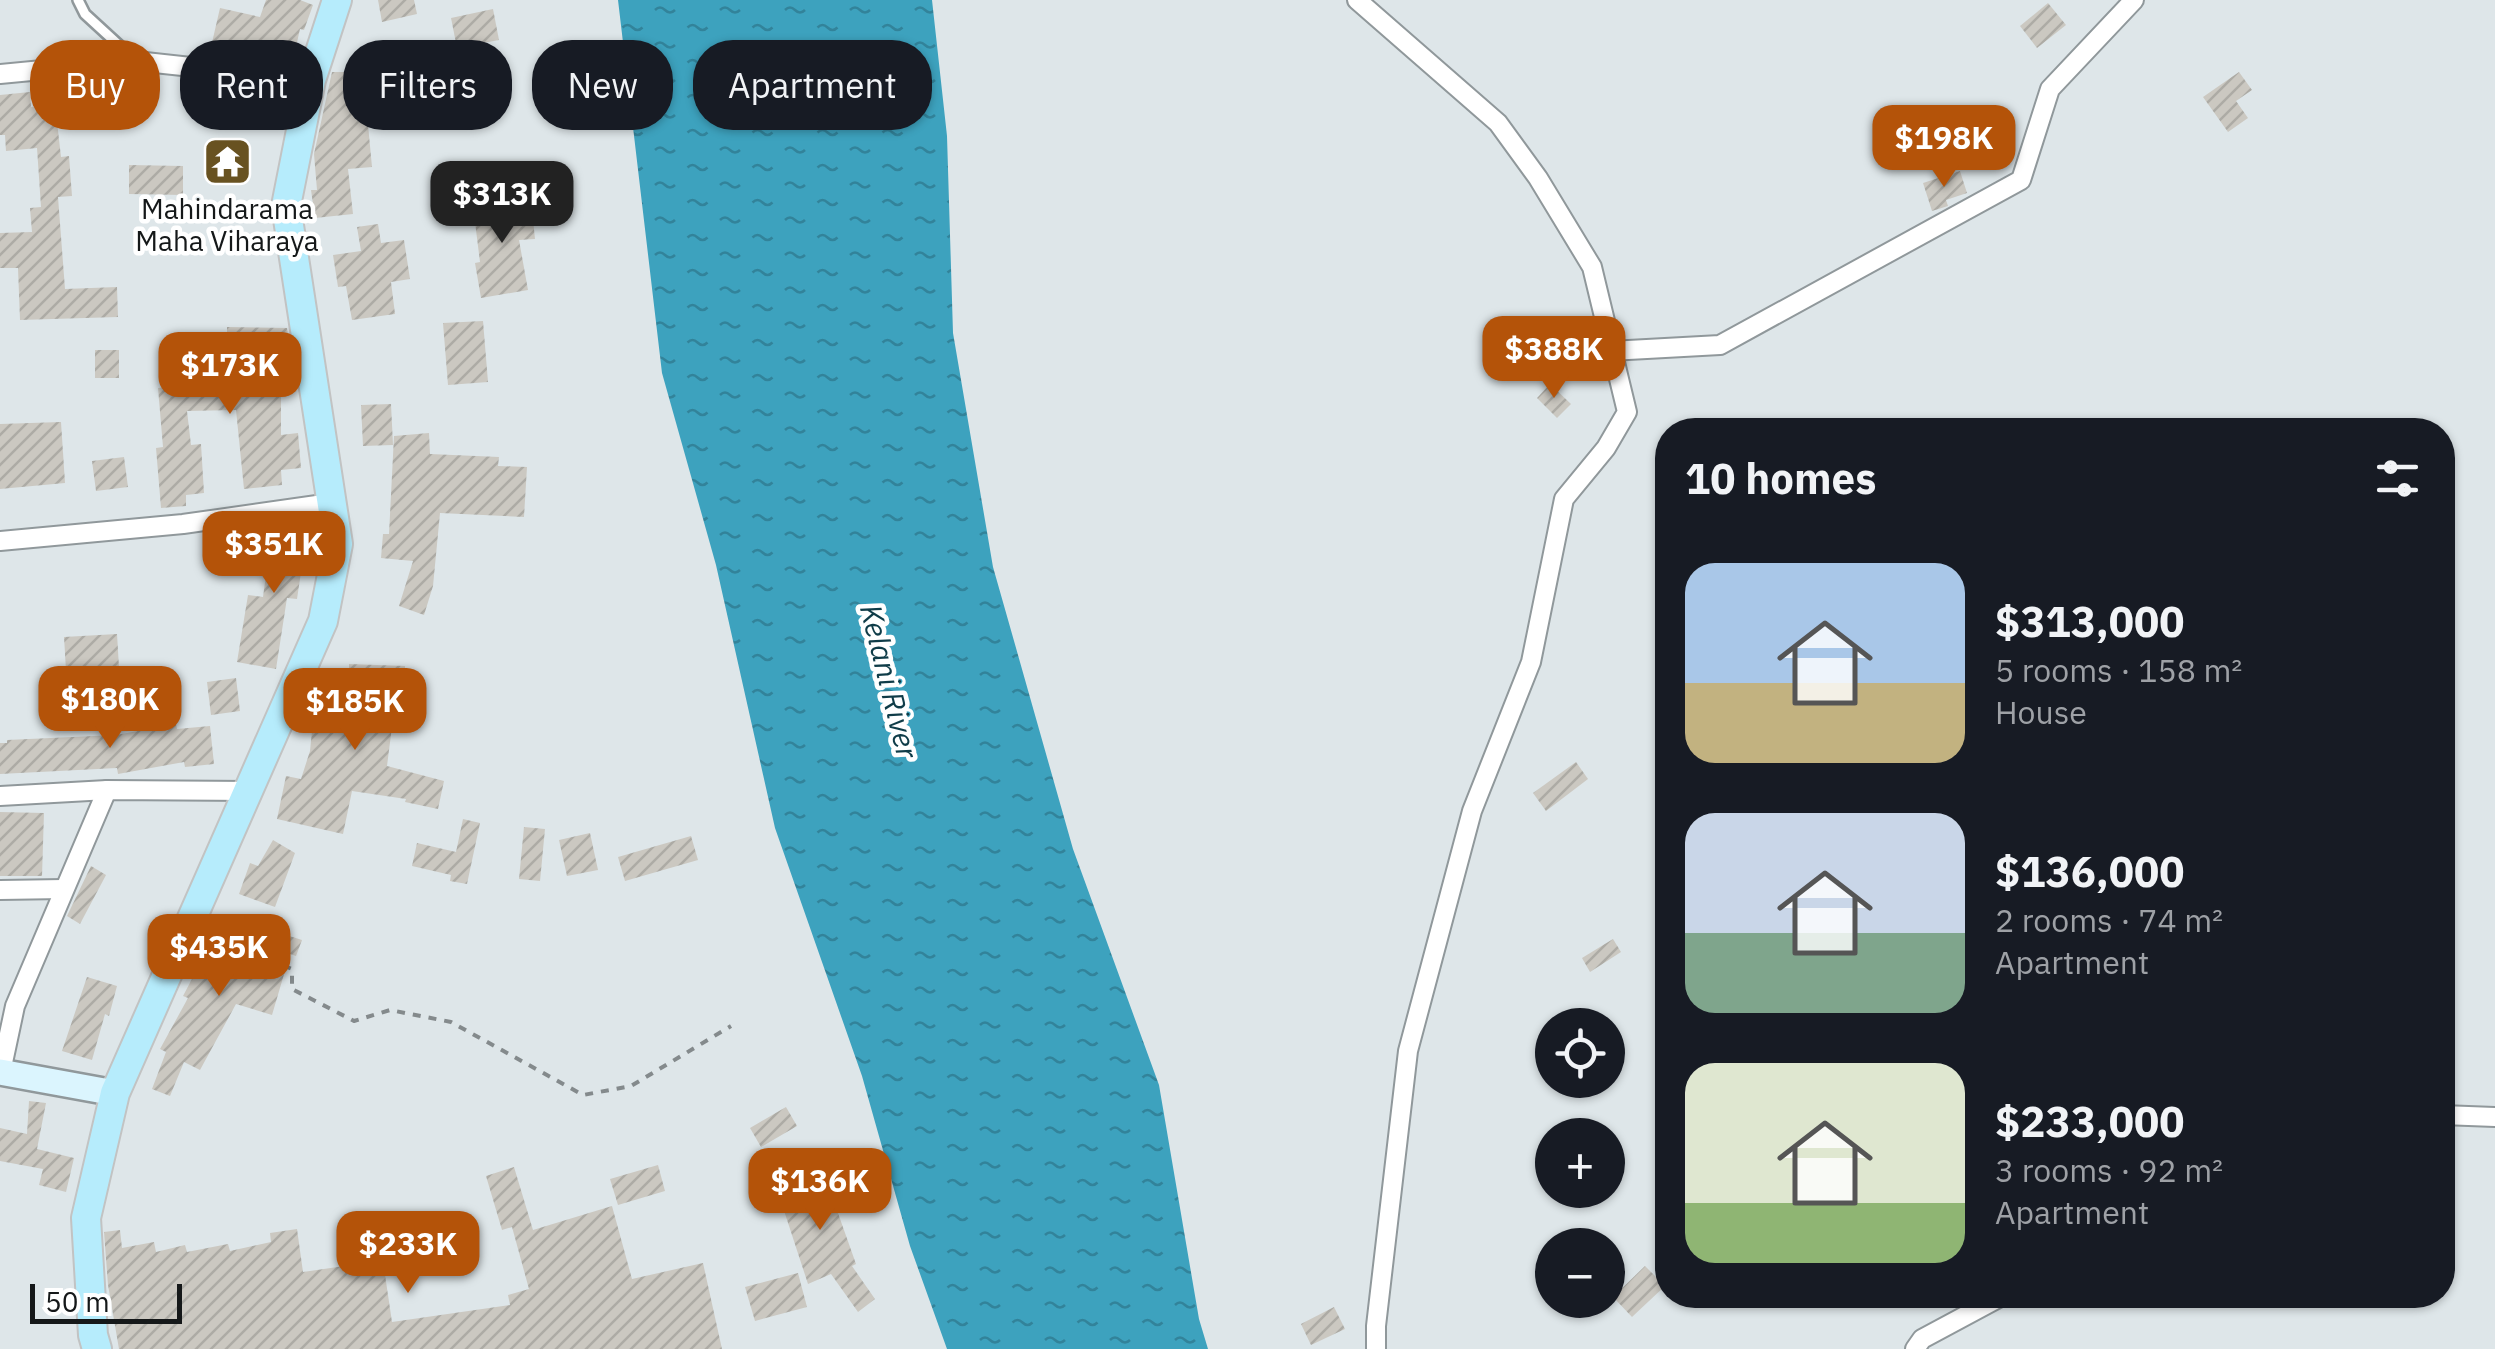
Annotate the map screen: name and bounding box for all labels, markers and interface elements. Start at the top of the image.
chip: Buy [30,40,160,130]
chip: Rent [180,40,323,130]
chip: Filters [343,40,512,130]
chip: New [532,40,673,130]
chip: Apartment [693,40,932,130]
pin: $198K [1874,105,2014,190]
text: $198K [1894,116,1994,158]
temple icon: Mahindarama Maha Viharaya [201,135,253,187]
pin: $313K [432,161,572,246]
text: $313K [452,172,552,214]
place label: Mahindarama Maha Viharaya [135,190,319,259]
pin: $388K [1484,316,1624,401]
text: $388K [1504,327,1604,369]
pin: $173K [160,332,300,417]
text: $173K [180,343,280,385]
text: 10 homes [1685,451,1876,506]
icon: filters [2370,451,2425,506]
pin: $351K [204,511,344,596]
text: $351K [224,522,324,564]
text: $313,000 [1995,594,2184,649]
water label: Kelani River [852,600,928,763]
icon: home [1765,603,1885,723]
text: 5 rooms · 158 m² [1995,649,2242,691]
pin: $180K [40,666,180,751]
pin: $185K [285,668,425,753]
text: $180K [60,677,160,719]
text: $185K [305,679,405,721]
text: House [1995,691,2087,733]
text: $136,000 [1995,844,2184,899]
icon: home [1765,853,1885,973]
text: 2 rooms · 74 m² [1995,899,2223,941]
pin: $435K [149,914,289,999]
text: $435K [169,925,269,967]
text: Apartment [1995,941,2149,983]
map controls [1535,1008,1625,1318]
button: locate [1535,1008,1625,1098]
text: $233,000 [1995,1094,2184,1149]
icon: home [1765,1103,1885,1223]
button: + [1535,1118,1625,1208]
pin: $136K [750,1148,890,1233]
text: 3 rooms · 92 m² [1995,1149,2223,1191]
text: $136K [770,1159,870,1201]
text: Apartment [1995,1191,2149,1233]
pin: $233K [338,1211,478,1296]
text: $233K [358,1222,458,1264]
button: − [1535,1228,1625,1318]
scale bar [30,1279,182,1324]
text: 50 m [45,1283,110,1320]

